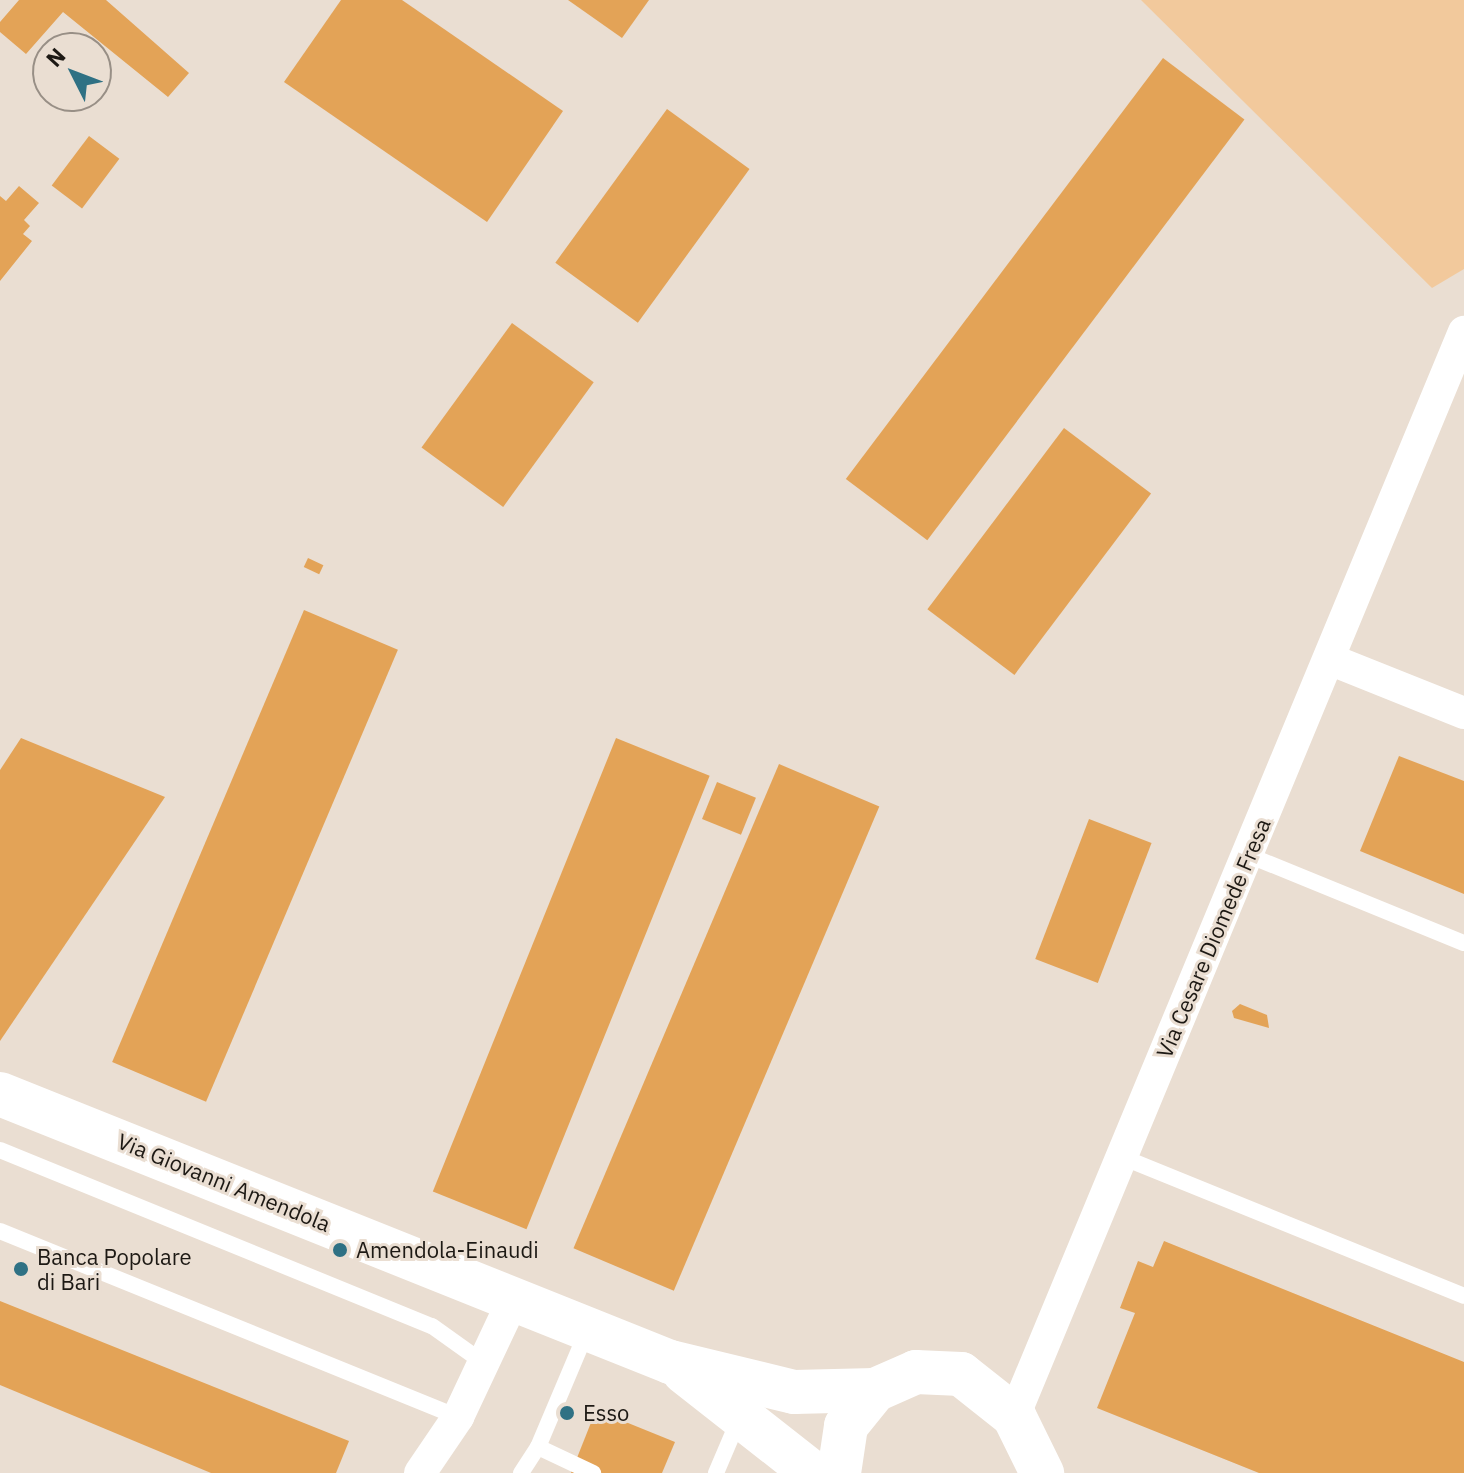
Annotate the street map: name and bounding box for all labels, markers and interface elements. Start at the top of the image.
north arrow [32,32,112,112]
text: N [39,41,71,73]
street label: Via Cesare Diomede Fresa [1151,814,1275,1062]
street label: Via Giovanni Amendola [114,1127,334,1237]
place label: Amendola-Einaudi [356,1237,539,1263]
marker: Amendola-Einaudi [331,1241,349,1259]
place label: Banca Popolare di Bari [37,1243,192,1294]
marker: Banca Popolare di Bari [12,1260,30,1278]
place label: Esso [583,1400,629,1426]
marker: Esso [558,1404,576,1422]

